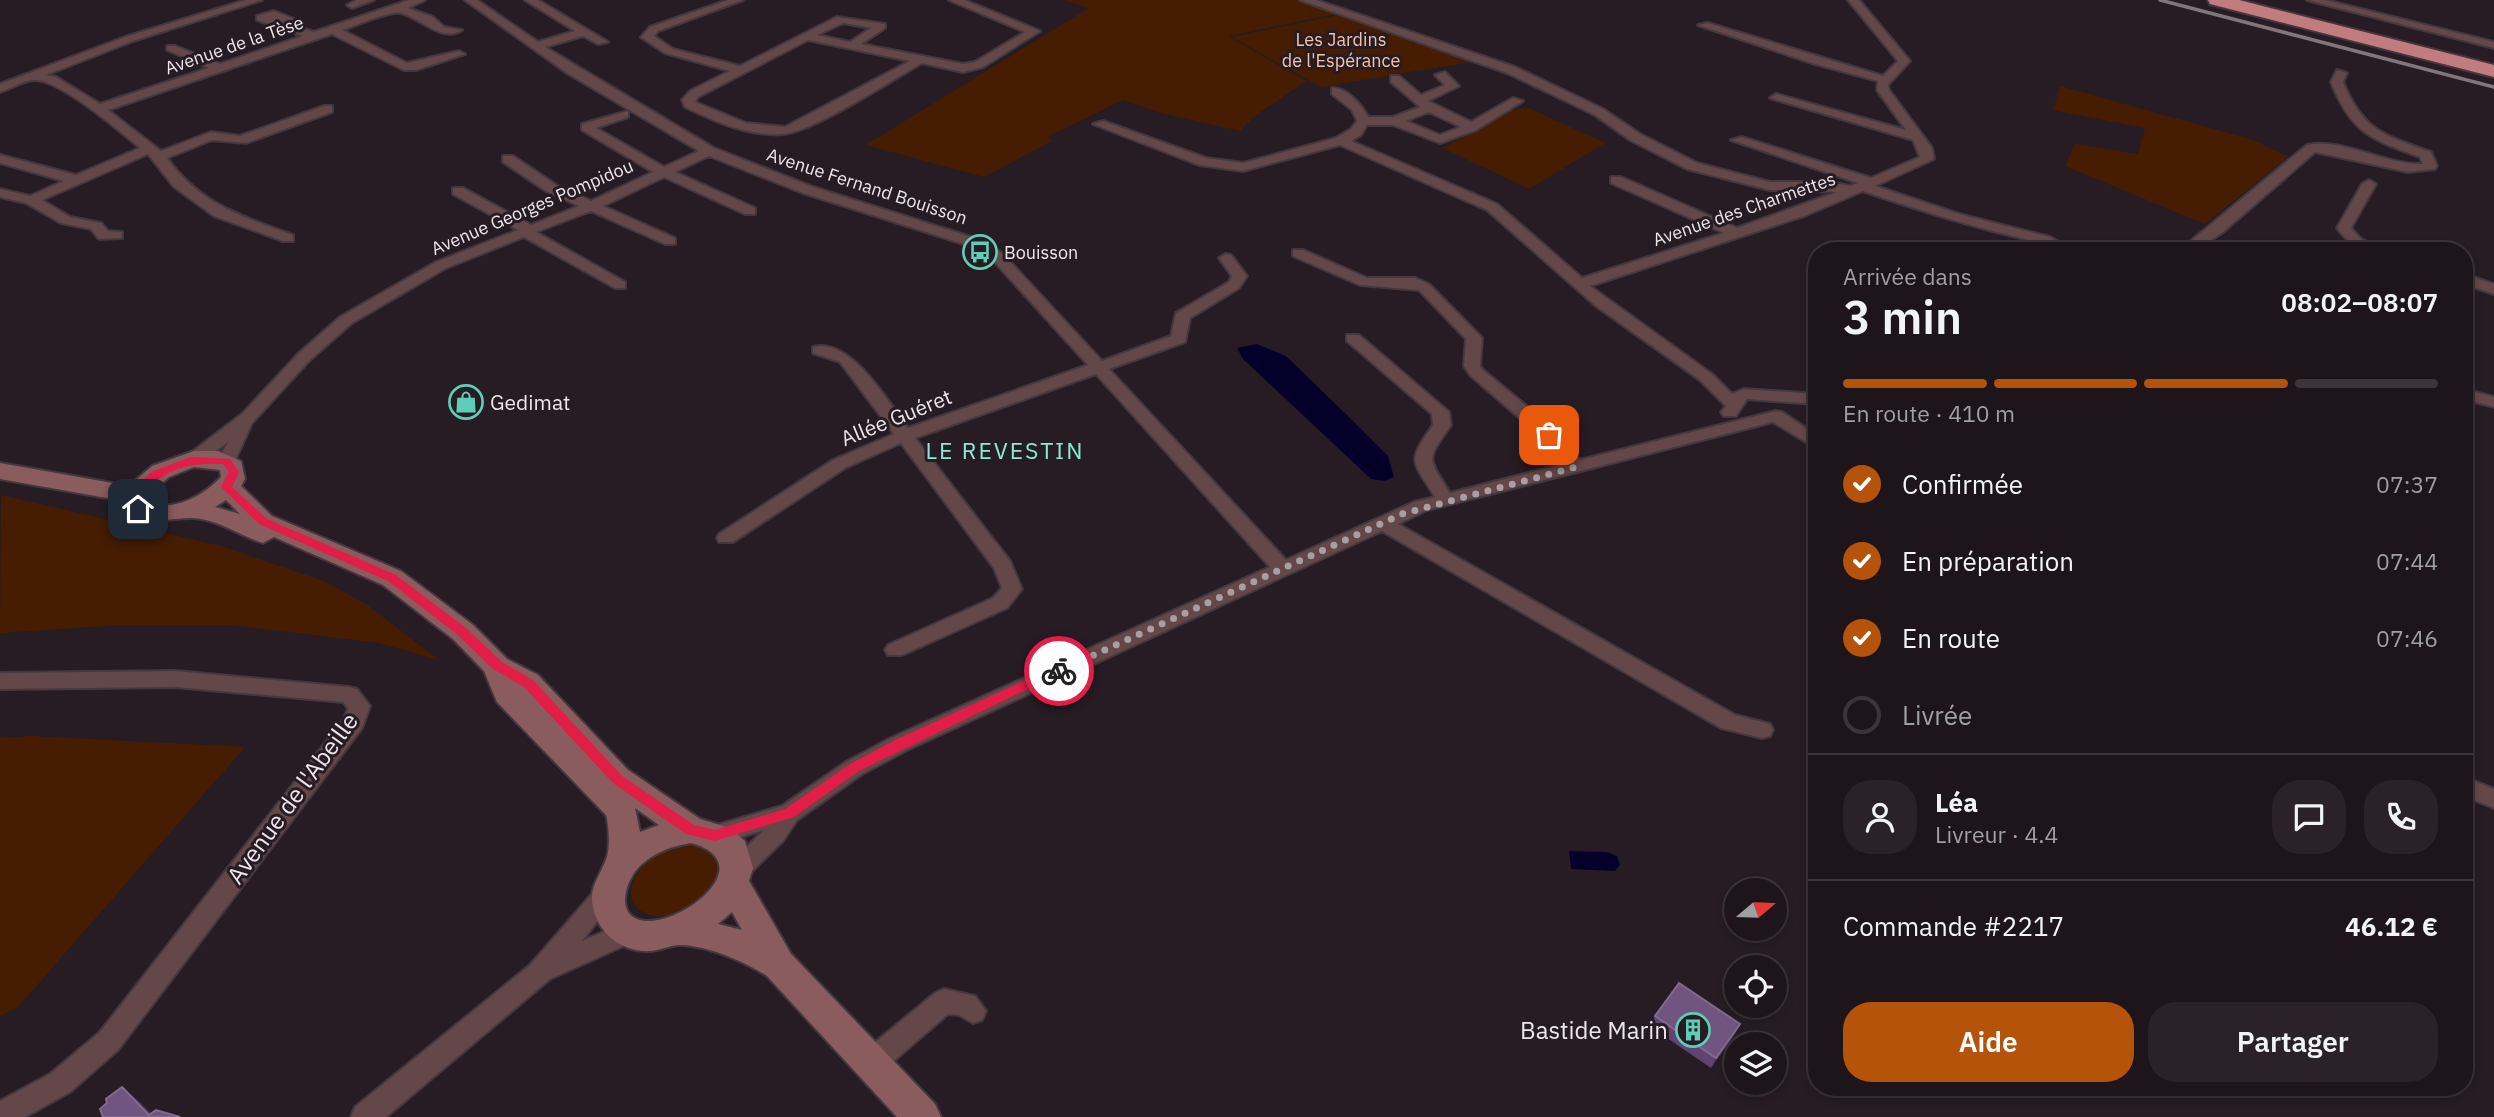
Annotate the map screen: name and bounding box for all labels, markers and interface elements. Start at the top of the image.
street label: Avenue de la Tèse [162,10,307,80]
park label: Les Jardins de l'Espérance [1282,28,1400,72]
street label: Avenue Fernand Bouisson [764,143,970,229]
street label: Avenue Georges Pompidou [427,154,637,260]
street label: Avenue des Charmettes [1650,167,1838,251]
bus stop icon: Bouisson [961,233,999,271]
place label: Bouisson [1004,241,1078,264]
text: Arrivée dans [1843,261,1972,291]
text: 08:02–08:07 [2281,285,2438,319]
text: 3 min [1843,287,1962,347]
street label: Allée Guéret [836,382,956,452]
shop icon: Gedimat [447,383,485,421]
place label: Gedimat [490,388,570,416]
text: En route · 410 m [1843,398,2015,428]
pin [1519,405,1579,465]
icon: bag [1530,416,1568,454]
district label: LE REVESTIN [925,435,1085,465]
icon: check [1843,465,1881,503]
text: Confirmée [1902,467,2023,501]
text: 07:37 [2376,469,2438,499]
pin [108,479,168,539]
icon: home [119,490,157,528]
icon: check [1843,542,1881,580]
text: En préparation [1902,544,2074,578]
text: 07:44 [2376,546,2438,576]
icon: check [1843,619,1881,657]
text: En route [1902,621,2000,655]
text: 07:46 [2376,623,2438,653]
courier [1024,636,1094,706]
icon: bike [1040,652,1078,690]
text: Livrée [1902,698,1972,732]
street label: Avenue de l'Abeille [219,706,365,890]
button: person [1843,780,1917,854]
button: chat [2272,780,2346,854]
button: phone [2364,780,2438,854]
text: Léa [1935,785,1978,819]
text: Livreur · 4.4 [1935,819,2058,849]
north arrow [1724,878,1787,942]
map controls [1724,878,1787,1095]
text: Commande #2217 [1843,909,2064,943]
text: 46.12 € [2345,909,2438,943]
button: locate [1724,955,1787,1018]
button: Aide [1843,1002,2134,1082]
button: Partager [2148,1002,2438,1082]
building icon: Bastide Marin [1674,1011,1712,1049]
place label: Bastide Marin [1520,1014,1668,1046]
button: layers [1724,1032,1787,1095]

